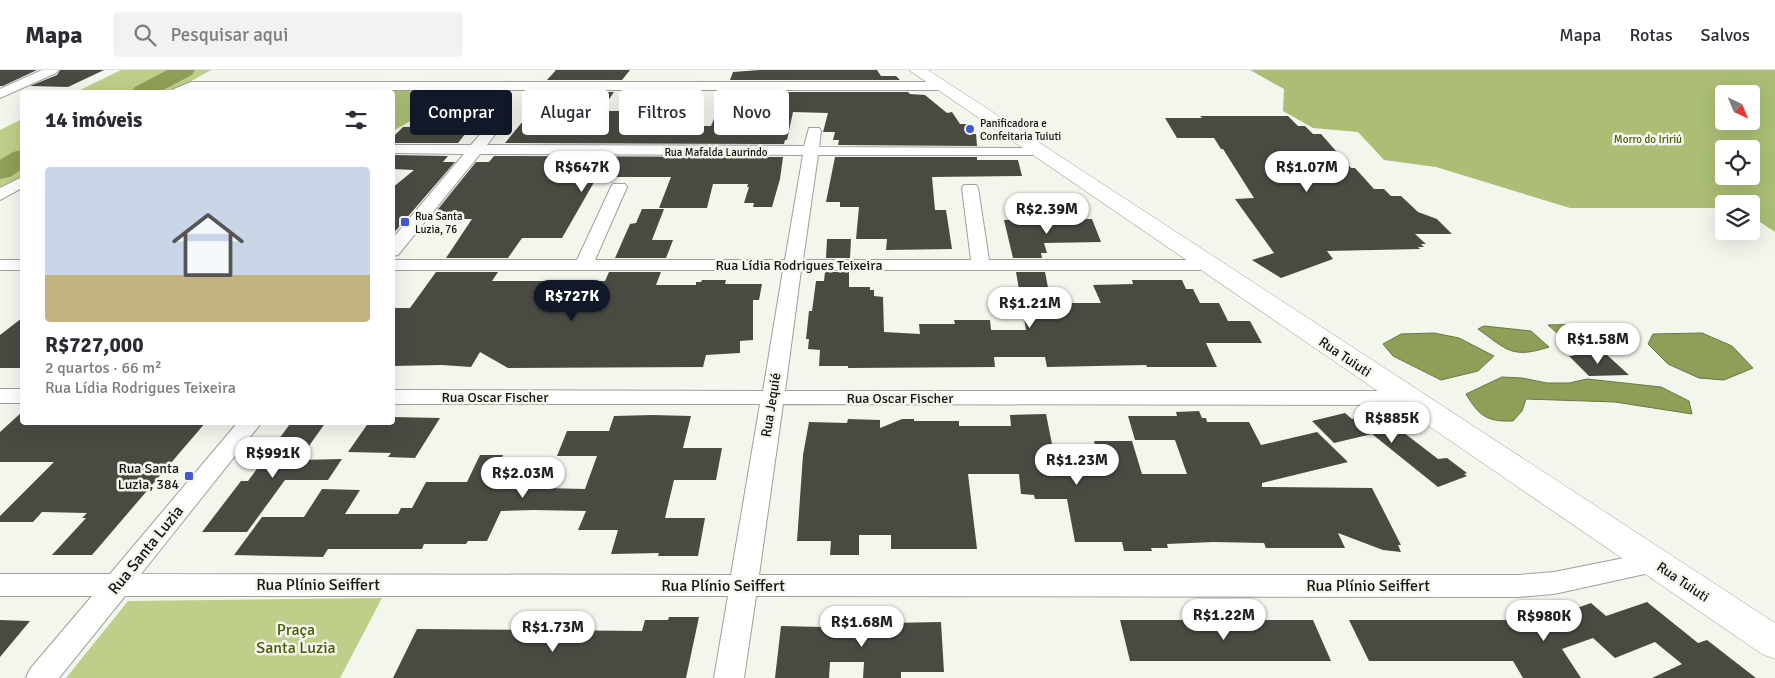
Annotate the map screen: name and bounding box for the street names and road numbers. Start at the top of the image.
street label: Rua Mafalda Laurindo [664,146,768,159]
street label: Rua Lídia Rodrigues Teixeira [715,257,883,274]
street label: Rua Tuiuti [1316,333,1374,381]
street label: Rua Jequié [758,372,784,438]
street label: Rua Oscar Fischer [442,389,549,406]
street label: Rua Oscar Fischer [847,390,954,407]
street label: Rua Santa Luzia [104,501,188,599]
street label: Rua Tuiuti [1654,558,1712,606]
street label: Rua Plínio Seiffert [256,575,380,595]
street label: Rua Plínio Seiffert [661,576,785,596]
street label: Rua Plínio Seiffert [1306,576,1430,596]

